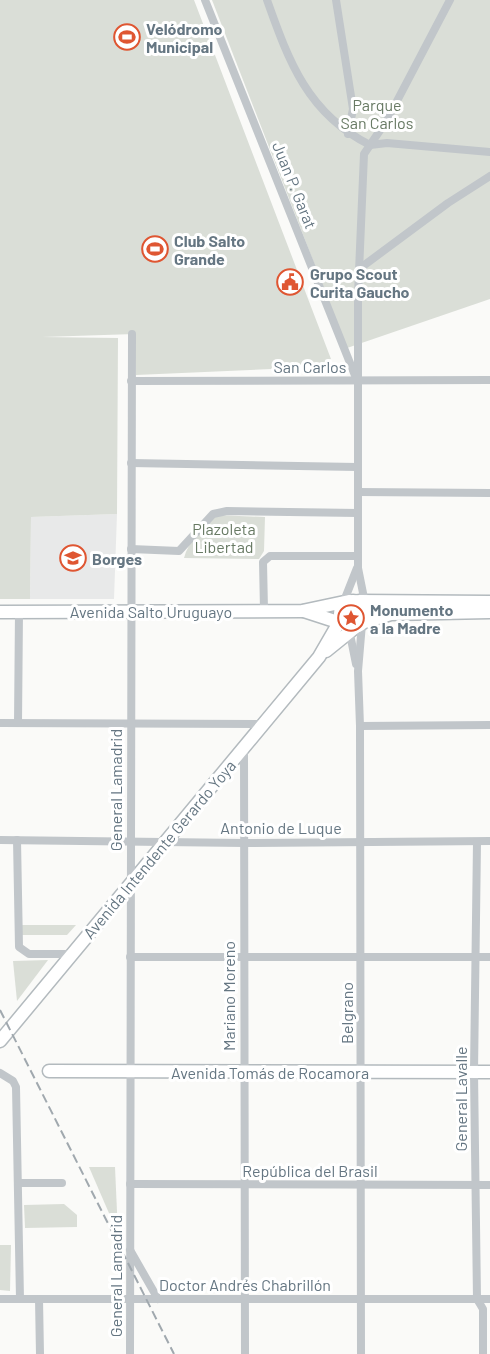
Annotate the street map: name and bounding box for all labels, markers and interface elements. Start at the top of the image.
place label: Velódromo Municipal [146,19,223,56]
sports icon: Velódromo Municipal [112,22,142,52]
park label: Parque San Carlos [340,95,414,132]
street label: Juan P. Garat [269,139,321,231]
place label: Club Salto Grande [174,231,245,268]
sports icon: Club Salto Grande [140,234,170,264]
place label: Grupo Scout Curita Gaucho [310,264,410,301]
public building icon: Grupo Scout Curita Gaucho [275,267,305,297]
street label: San Carlos [273,357,347,376]
park label: Plazoleta Libertad [192,519,256,556]
school or university icon: Borges [58,543,88,573]
place label: Borges [92,549,142,568]
place label: Monumento a la Madre [370,600,454,637]
street label: Avenida Salto Uruguayo [70,602,232,621]
place icon: Monumento a la Madre [336,603,366,633]
street label: General Lamadrid [106,729,125,851]
street label: Avenida Intendente Gerardo Yoya [79,756,239,942]
street label: Antonio de Luque [220,818,342,837]
street label: Mariano Moreno [219,941,238,1051]
street label: Belgrano [337,982,356,1044]
street label: General Lavalle [451,1047,470,1151]
street label: Avenida Tomás de Rocamora [171,1063,369,1082]
street label: República del Brasil [242,1161,378,1180]
street label: General Lamadrid [106,1215,125,1337]
street label: Doctor Andrés Chabrillón [159,1275,331,1294]

